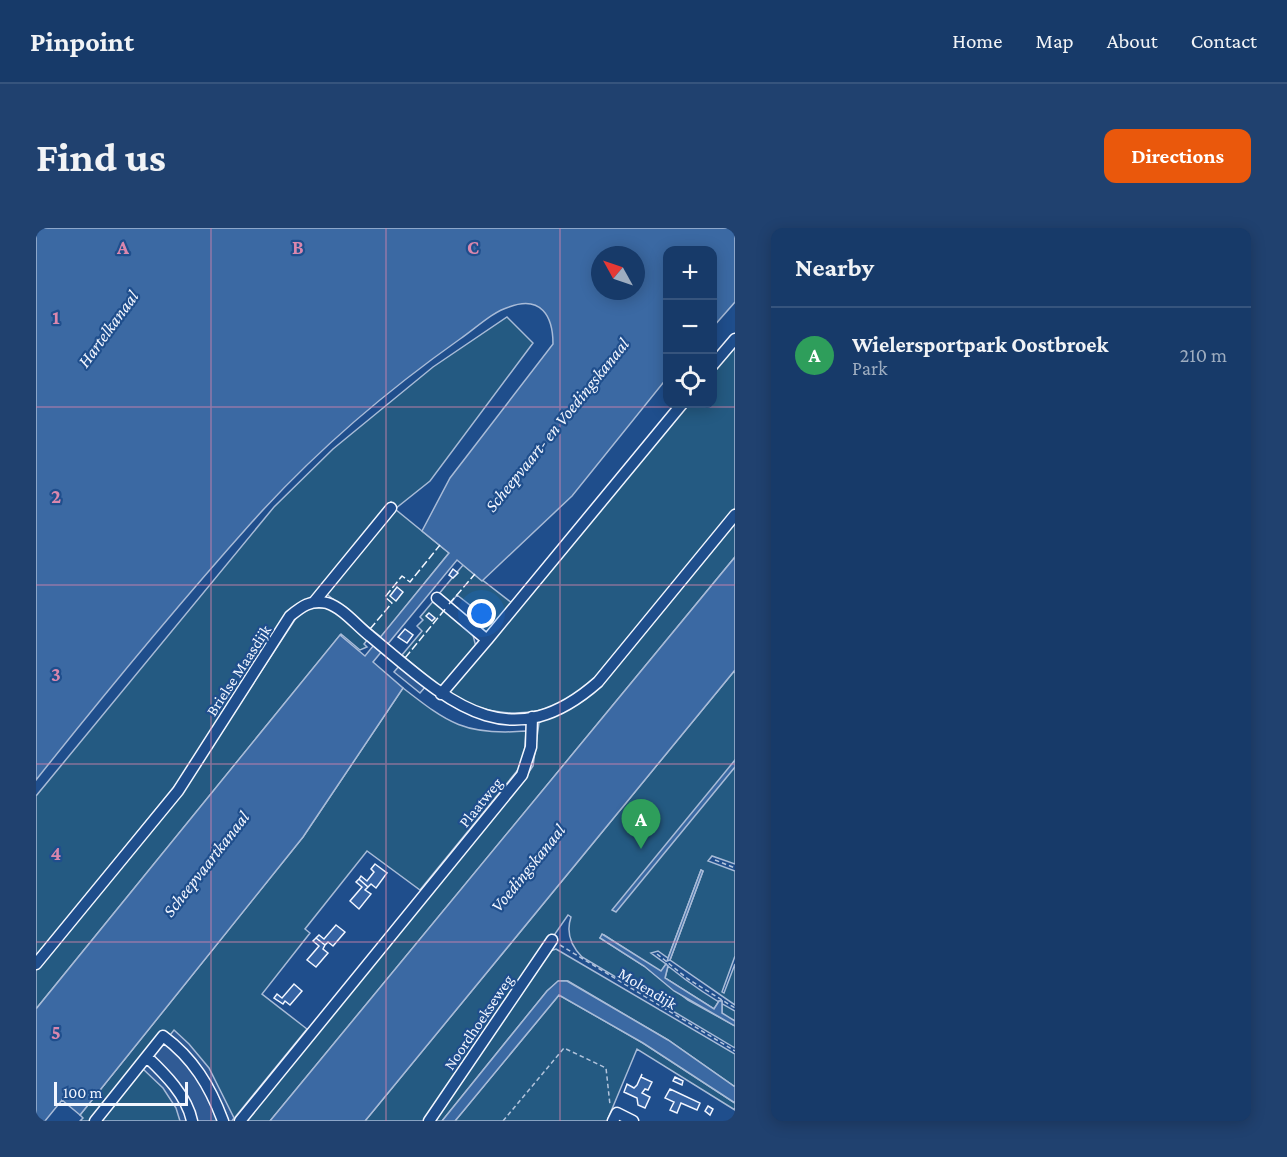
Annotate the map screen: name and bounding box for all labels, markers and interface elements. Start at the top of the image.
text: Pinpoint [30,26,134,57]
text: Home [952,29,1002,53]
text: Map [1035,29,1074,53]
text: About [1107,29,1158,53]
text: Contact [1191,29,1257,53]
button: Directions [1104,129,1251,183]
text: Find us [36,133,166,180]
text: A [116,236,130,258]
text: B [292,236,304,258]
text: C [467,236,479,258]
north arrow [591,246,645,300]
map controls [663,246,717,408]
button: + [663,246,717,300]
text: Nearby [795,253,874,282]
water label: Hartelkanaal [74,286,143,371]
button: − [663,300,717,354]
text: 1 [52,306,60,328]
text: Wielersportpark Oostbroek [852,332,1109,357]
water label: Scheepvaart- en Voedingskanaal [481,334,634,516]
text: A [809,344,820,366]
text: 210 m [1180,344,1227,366]
button: locate [663,354,717,408]
text: Park [852,357,888,379]
text: 2 [51,485,61,507]
your location [467,599,496,628]
street label: Brielse Maasdijk [203,621,275,719]
text: 3 [51,663,61,685]
street label: Plaatweg [455,774,506,831]
pin: A [622,800,660,849]
water label: Scheepvaartkanaal [159,807,254,921]
water label: Voedingskanaal [487,820,570,916]
text: 4 [51,842,62,864]
street label: Molendijk [615,964,680,1014]
street label: Noordhoekseweg [440,971,517,1074]
text: 5 [51,1021,61,1043]
scale bar [54,1079,188,1106]
text: 100 m [63,1084,102,1101]

